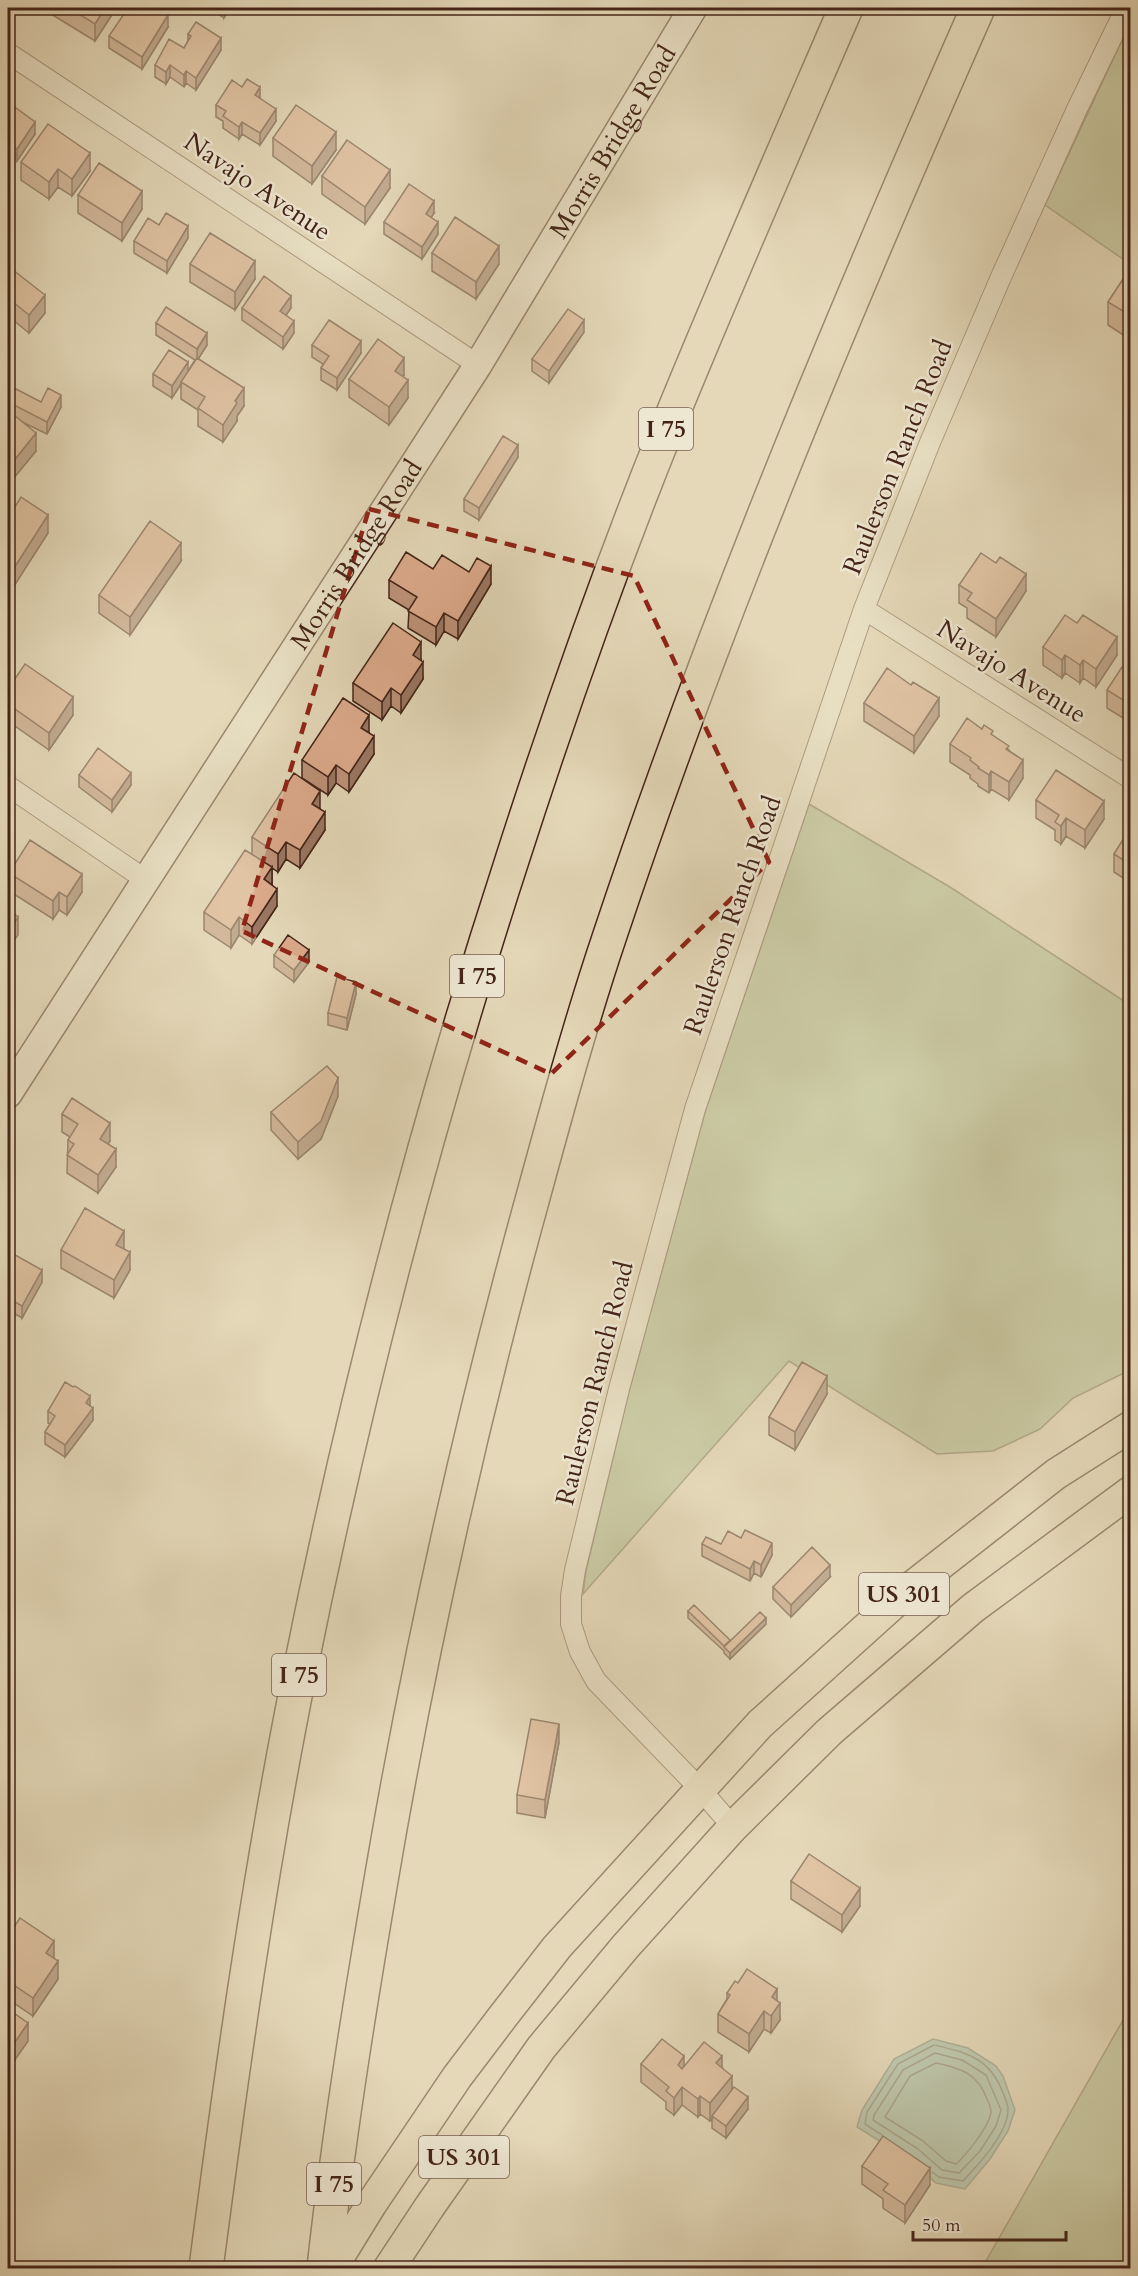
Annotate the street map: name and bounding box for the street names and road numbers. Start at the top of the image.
street label: Morris Bridge Road [541,39,685,245]
street label: Navajo Avenue [177,124,338,249]
street label: Raulerson Ranch Road [834,334,961,580]
road number: I 75 [639,408,693,450]
street label: Morris Bridge Road [282,453,431,656]
street label: Navajo Avenue [930,611,1093,731]
street label: Raulerson Ranch Road [675,791,790,1039]
road number: I 75 [450,955,504,997]
street label: Raulerson Ranch Road [547,1257,642,1509]
road number: US 301 [859,1573,949,1615]
road number: I 75 [272,1654,326,1696]
road number: US 301 [419,2136,509,2178]
road number: I 75 [307,2163,361,2205]

